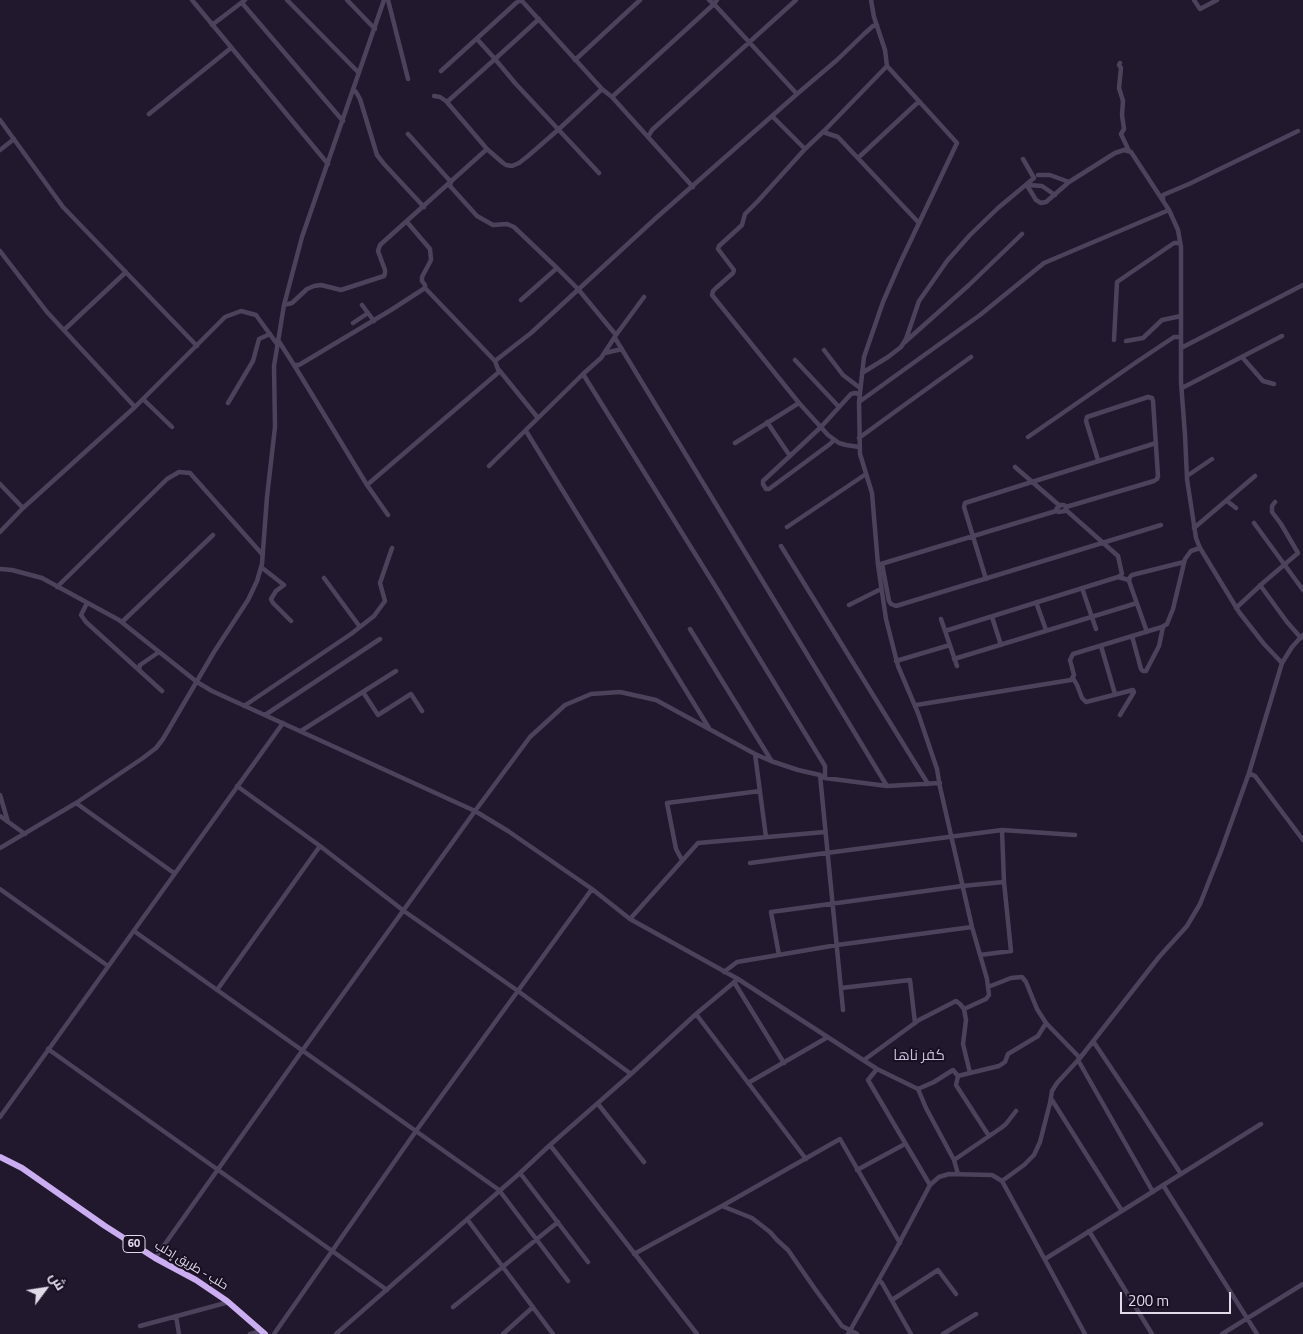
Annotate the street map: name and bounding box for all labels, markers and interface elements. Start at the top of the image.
district label: كفر ناها [893,1047,945,1065]
road number: 60 [123,1236,145,1252]
street label: حلب - طريق إدلب [152,1238,230,1294]
north arrow [20,1264,70,1314]
text: ش [45,1268,72,1294]
scale bar [1123,1282,1234,1314]
text: 200 m [1128,1289,1169,1312]

